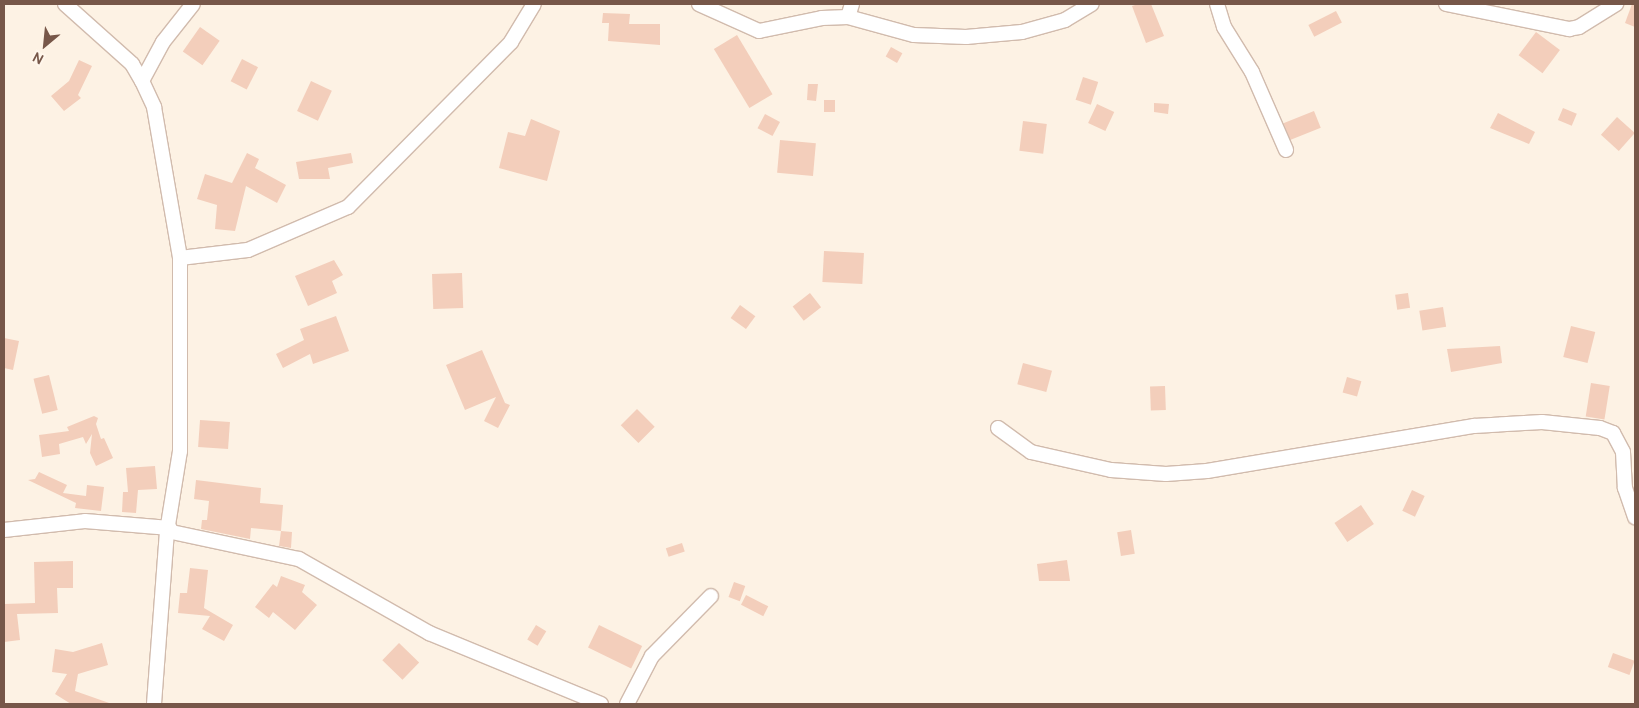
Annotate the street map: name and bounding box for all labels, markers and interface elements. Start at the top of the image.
north arrow [20,20,70,70]
text: N [29,48,47,69]

